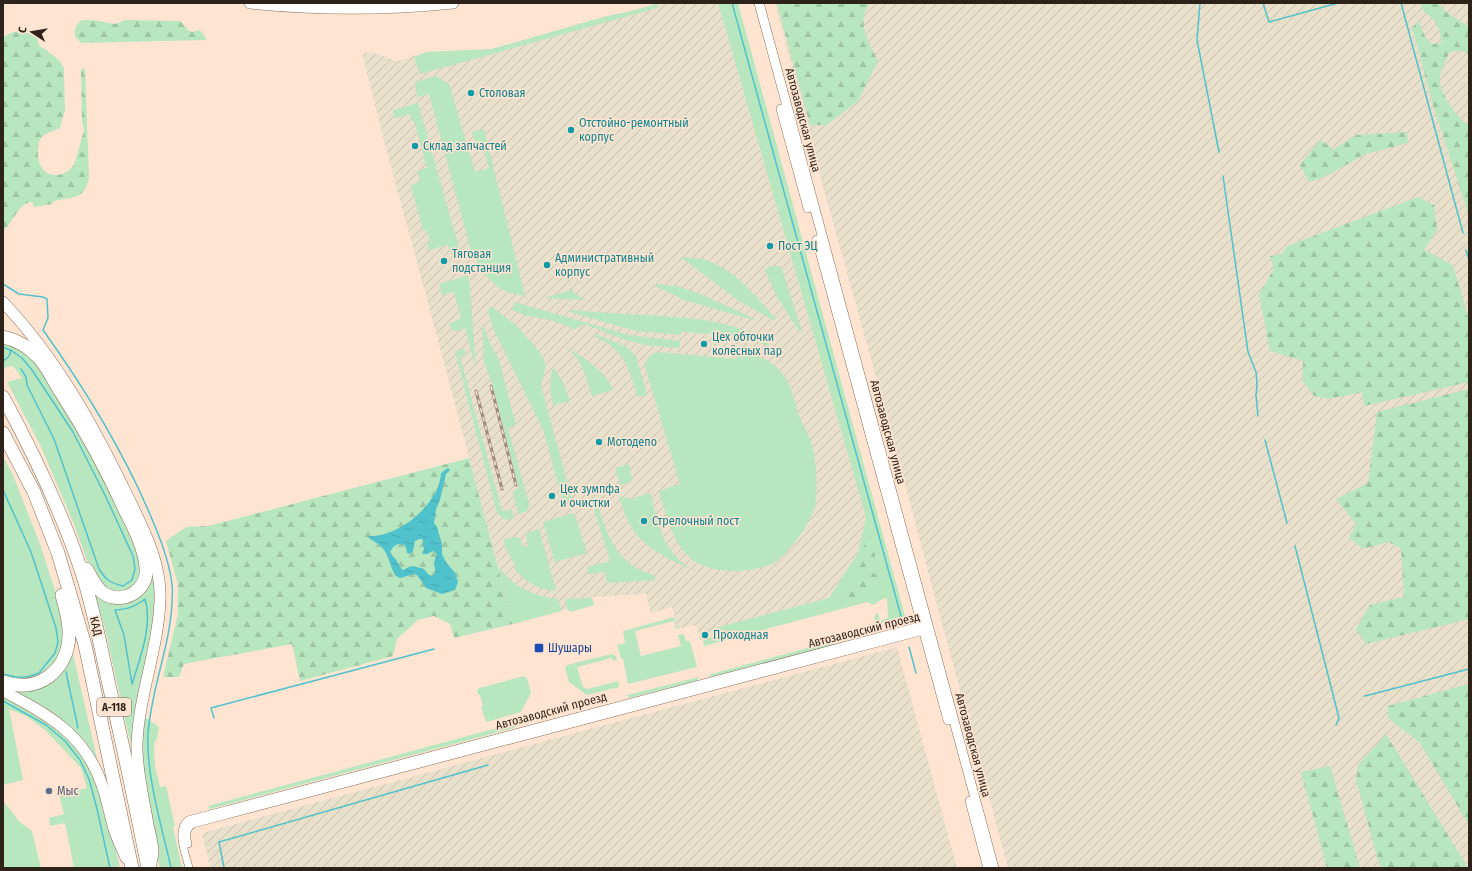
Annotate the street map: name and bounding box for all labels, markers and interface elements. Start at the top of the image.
north arrow [12,12,52,52]
text: С [16,26,30,34]
street label: Автозаводская улица [782,66,824,174]
place label: Столовая [479,86,525,100]
marker: Столовая [466,88,476,98]
place label: Отстойно-ремонтный корпус [579,116,689,144]
marker: Отстойно-ремонтный корпус [566,125,576,135]
place label: Склад запчастей [423,139,507,153]
marker: Склад запчастей [410,141,420,151]
place label: Пост ЭЦ [778,239,817,253]
marker: Пост ЭЦ [765,241,775,251]
place label: Тяговая подстанция [452,247,511,275]
place label: Административный корпус [555,251,654,279]
marker: Тяговая подстанция [439,256,449,266]
marker: Административный корпус [542,260,552,270]
place label: Цех обточки колёсных пар [712,330,782,358]
marker: Цех обточки колёсных пар [699,339,709,349]
street label: Автозаводская улица [867,378,909,486]
place label: Мотодепо [607,435,657,449]
marker: Мотодепо [594,437,604,447]
place label: Цех зумпфа и очистки [560,482,620,510]
marker: Цех зумпфа и очистки [547,491,557,501]
place label: Стрелочный пост [652,514,739,528]
marker: Стрелочный пост [639,516,649,526]
street label: Автозаводский проезд [807,609,921,651]
street label: КАД [87,615,105,637]
place label: Проходная [713,628,768,642]
marker: Проходная [700,630,710,640]
place label: Шушары [548,641,592,655]
marker: Шушары [533,642,545,654]
street label: Автозаводский проезд [494,689,608,733]
street label: Автозаводская улица [952,691,994,799]
road number: А-118 [97,698,131,716]
place label: Мыс [57,784,79,798]
marker: Мыс [44,786,54,796]

